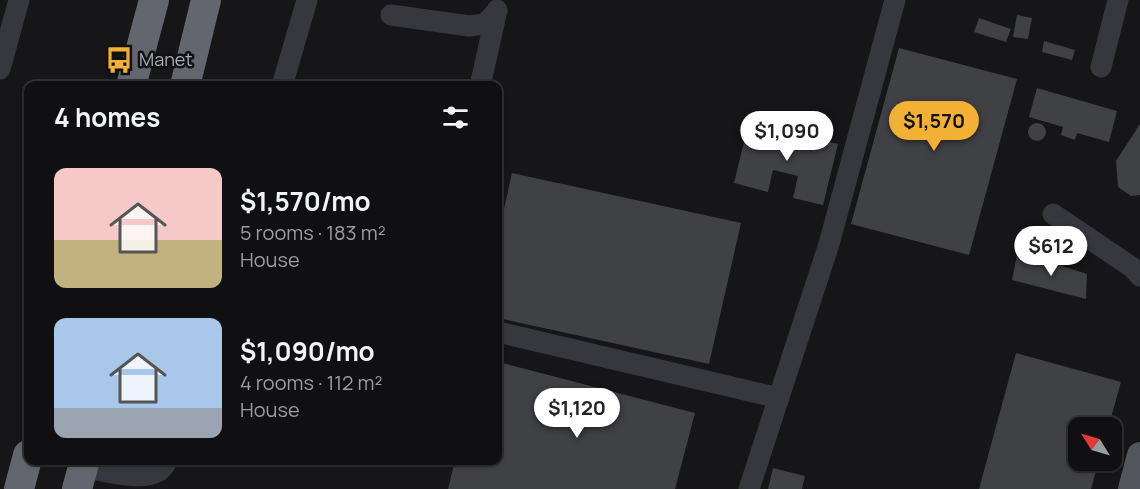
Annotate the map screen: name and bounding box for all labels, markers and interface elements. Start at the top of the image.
bus stop icon: Manet [104,45,134,75]
place label: Manet [139,47,193,71]
text: 4 homes [54,99,160,135]
icon: filters [439,101,472,134]
pin: $1,570 [885,101,983,152]
text: $1,570 [903,107,965,134]
pin: $1,090 [738,111,836,162]
text: $1,090 [754,117,820,144]
text: $1,570/mo [240,183,371,219]
icon: home [102,192,174,264]
text: 5 rooms · 183 m² [240,219,386,246]
pin: $612 [1015,226,1087,277]
text: $612 [1028,232,1074,259]
text: House [240,246,300,273]
text: $1,090/mo [240,333,375,369]
icon: home [102,342,174,414]
text: 4 rooms · 112 m² [240,369,382,396]
pin: $1,120 [528,388,626,439]
text: $1,120 [548,394,606,421]
text: House [240,396,300,423]
north arrow [1068,417,1122,471]
map controls [1068,417,1122,471]

